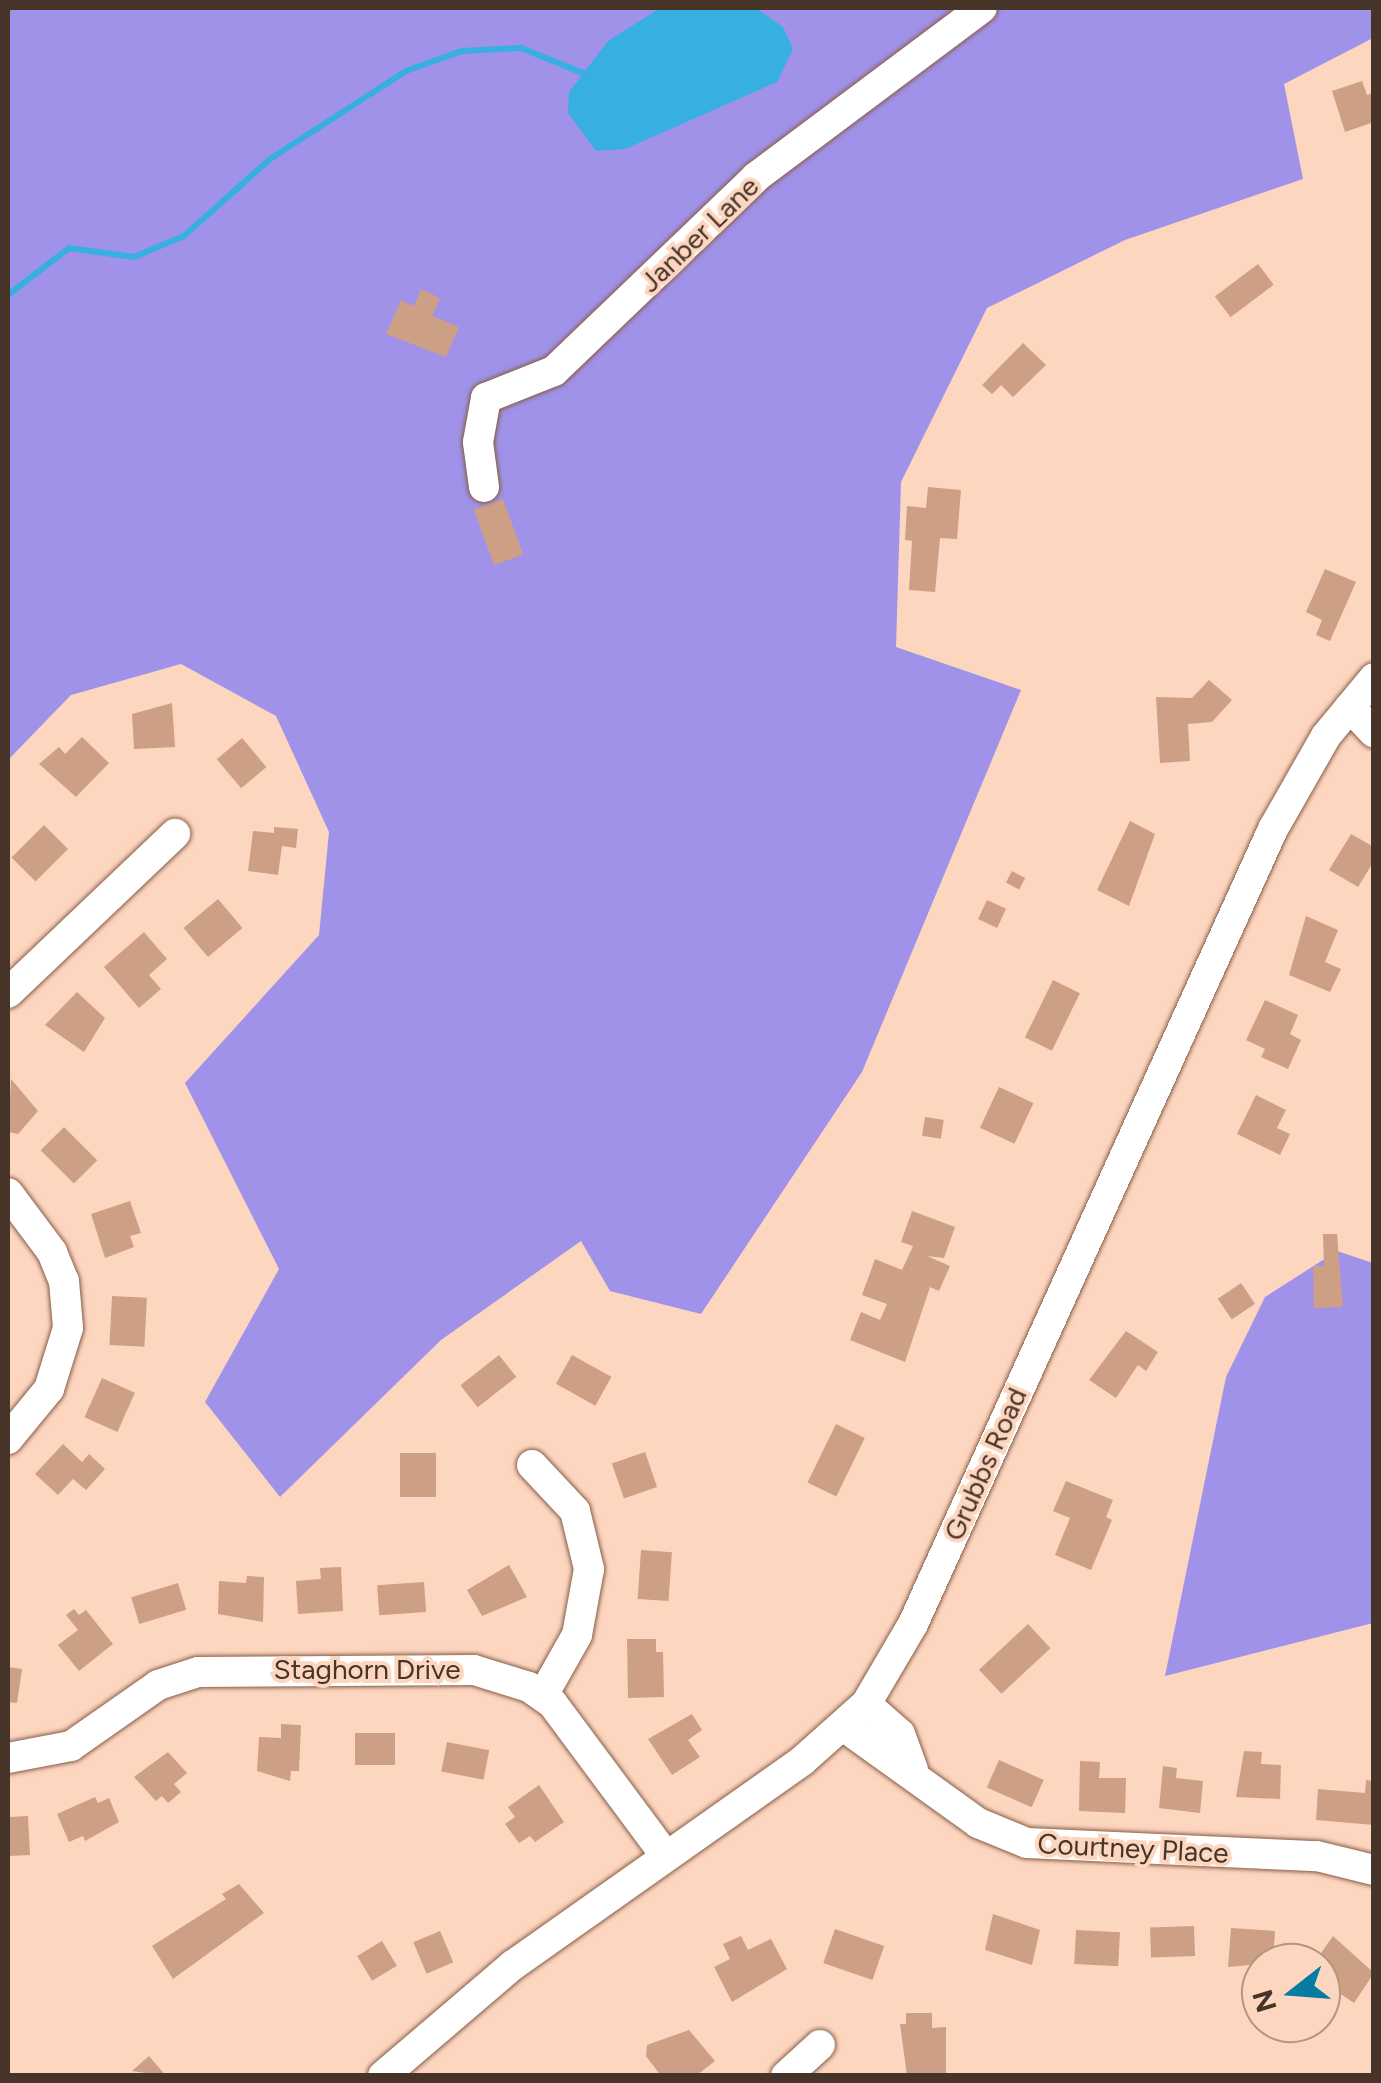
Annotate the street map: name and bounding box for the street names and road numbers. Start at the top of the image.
street label: Janber Lane [633,169,765,299]
street label: Grubbs Road [936,1382,1034,1546]
street label: Staghorn Drive [273,1652,461,1686]
street label: Courtney Place [1037,1826,1229,1870]

